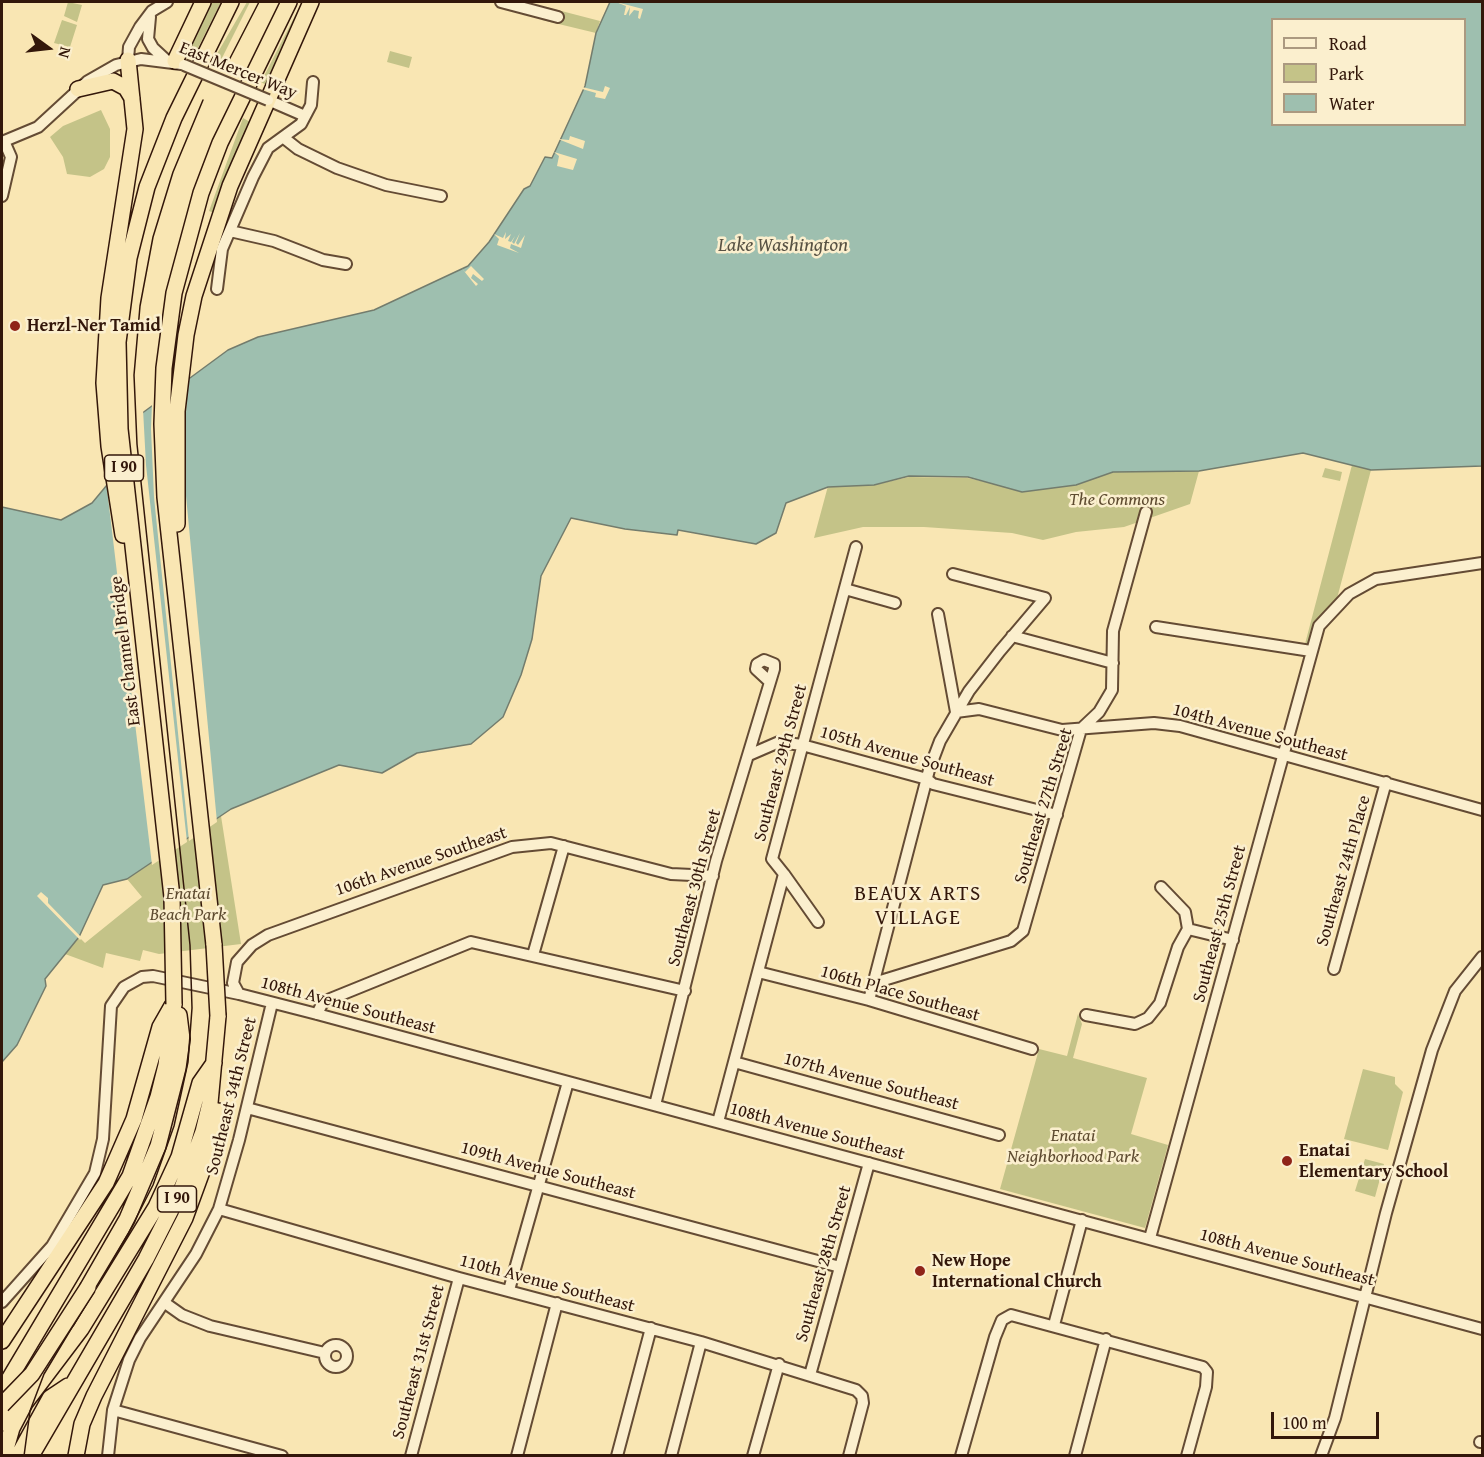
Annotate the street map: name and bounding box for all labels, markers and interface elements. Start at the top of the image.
north arrow [18,18,78,78]
legend [1271,18,1466,126]
text: Road [1329,30,1367,57]
street label: East Mercer Way [176,38,300,104]
text: N [52,44,78,61]
text: Park [1329,60,1364,87]
text: Water [1329,90,1374,117]
water label: Lake Washington [718,234,848,258]
place label: Herzl-Ner Tamid [27,315,161,337]
marker: Herzl-Ner Tamid [8,319,22,333]
road number: I 90 [104,455,144,481]
park label: The Commons [1069,489,1165,511]
street label: East Channel Bridge [106,575,146,727]
street label: Southeast 29th Street [750,682,812,844]
street label: 104th Avenue Southeast [1170,699,1350,767]
street label: 105th Avenue Southeast [817,722,997,792]
street label: Southeast 27th Street [1010,725,1078,887]
street label: Southeast 24th Place [1312,793,1376,949]
street label: Southeast 30th Street [664,807,726,969]
street label: 106th Avenue Southeast [332,822,510,902]
street label: Southeast 25th Street [1189,843,1251,1005]
district label: BEAUX ARTS VILLAGE [854,882,982,932]
park label: Enatai Beach Park [150,883,226,926]
street label: 106th Place Southeast [818,961,982,1027]
street label: 108th Avenue Southeast [258,972,438,1040]
street label: Southeast 34th Street [202,1015,262,1177]
street label: 107th Avenue Southeast [781,1048,961,1116]
street label: 108th Avenue Southeast [727,1098,907,1166]
park label: Enatai Neighborhood Park [1007,1125,1139,1168]
street label: 109th Avenue Southeast [458,1137,638,1205]
place label: Enatai Elementary School [1299,1140,1448,1182]
marker: Enatai Elementary School [1280,1154,1294,1168]
street label: Southeast 28th Street [791,1183,857,1345]
road number: I 90 [158,1186,196,1212]
street label: 108th Avenue Southeast [1197,1224,1377,1292]
street label: 110th Avenue Southeast [457,1250,637,1318]
place label: New Hope International Church [932,1250,1102,1292]
marker: New Hope International Church [913,1264,927,1278]
street label: Southeast 31st Street [388,1282,450,1442]
scale bar [1274,1400,1382,1438]
text: 100 m [1282,1409,1327,1436]

